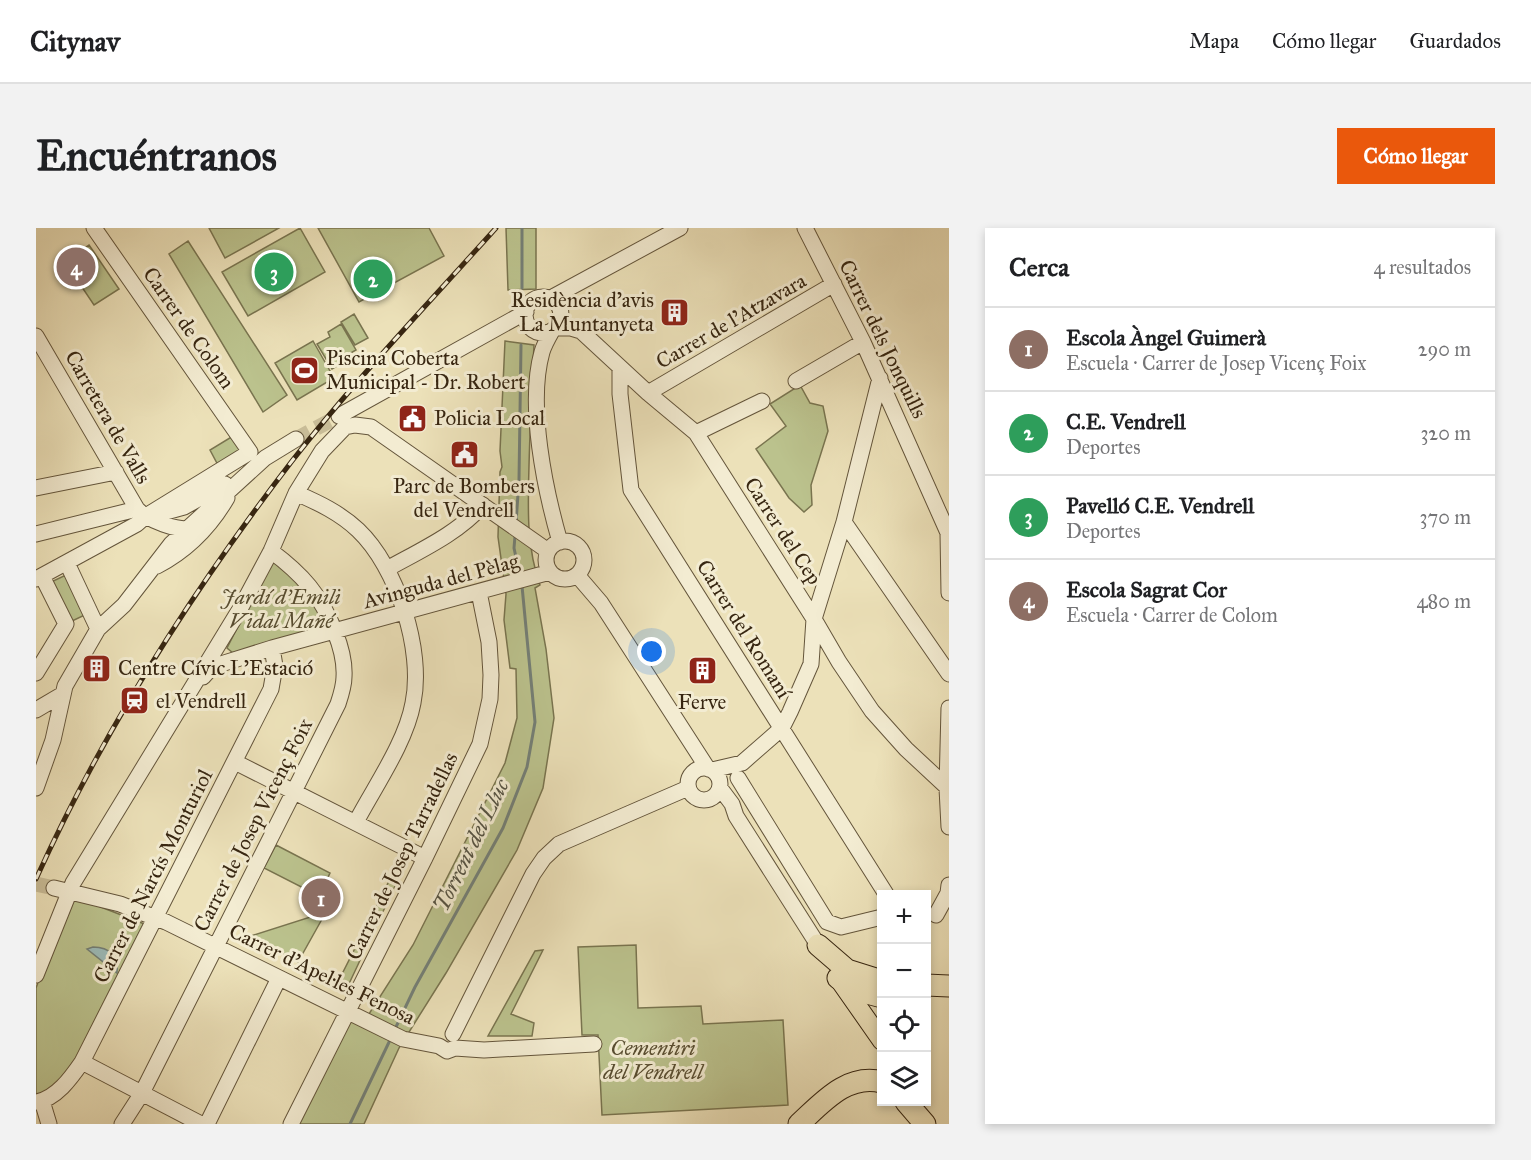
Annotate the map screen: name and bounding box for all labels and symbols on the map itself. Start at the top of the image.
pin: 4 [56,244,96,290]
pin: 3 [254,250,294,294]
street label: Carrer dels Jonquills [833,255,933,423]
pin: 2 [354,256,392,302]
street label: Carrer de Colom [137,262,241,394]
street label: Carrer de l'Atzavara [651,267,811,375]
place label: Residència d'avis La Muntanyeta [511,287,654,337]
building icon: Residència d'avis La Muntanyeta [659,296,691,328]
place label: Piscina Coberta Municipal - Dr. Robert [326,345,526,395]
street label: Carretera de Valls [59,346,157,488]
sports icon: Piscina Coberta Municipal - Dr. Robert [289,354,321,386]
public building icon: Policia Local [397,402,429,434]
place label: Policia Local [434,405,546,431]
public building icon: Parc de Bombers del Vendrell [448,439,480,471]
street label: Carrer del Cep [739,472,827,590]
place label: Parc de Bombers del Vendrell [393,473,535,523]
street label: Avinguda del Pèlag [359,548,522,615]
street label: Carrer del Romaní [691,555,798,704]
park label: Jardí d'Emili Vidal Mañé [220,584,341,634]
your location [637,637,666,666]
building icon: Centre Cívic L'Estació [81,652,113,684]
place label: Centre Cívic L'Estació [118,655,313,681]
building icon: Ferve [686,655,718,687]
station icon: el Vendrell [119,685,151,717]
place label: el Vendrell [156,688,247,714]
place label: Ferve [678,689,727,715]
street label: Carrer de Josep Vicenç Foix [188,713,318,936]
street label: Carrer de Josep Tarradellas [340,748,464,964]
street label: Carrer de Narcís Monturiol [88,764,218,987]
water label: Torrent del Lluc [427,774,515,916]
pin: 1 [302,876,340,920]
street label: Carrer d'Apel·les Fenosa [225,918,419,1030]
park label: Cementiri del Vendrell [602,1035,705,1085]

